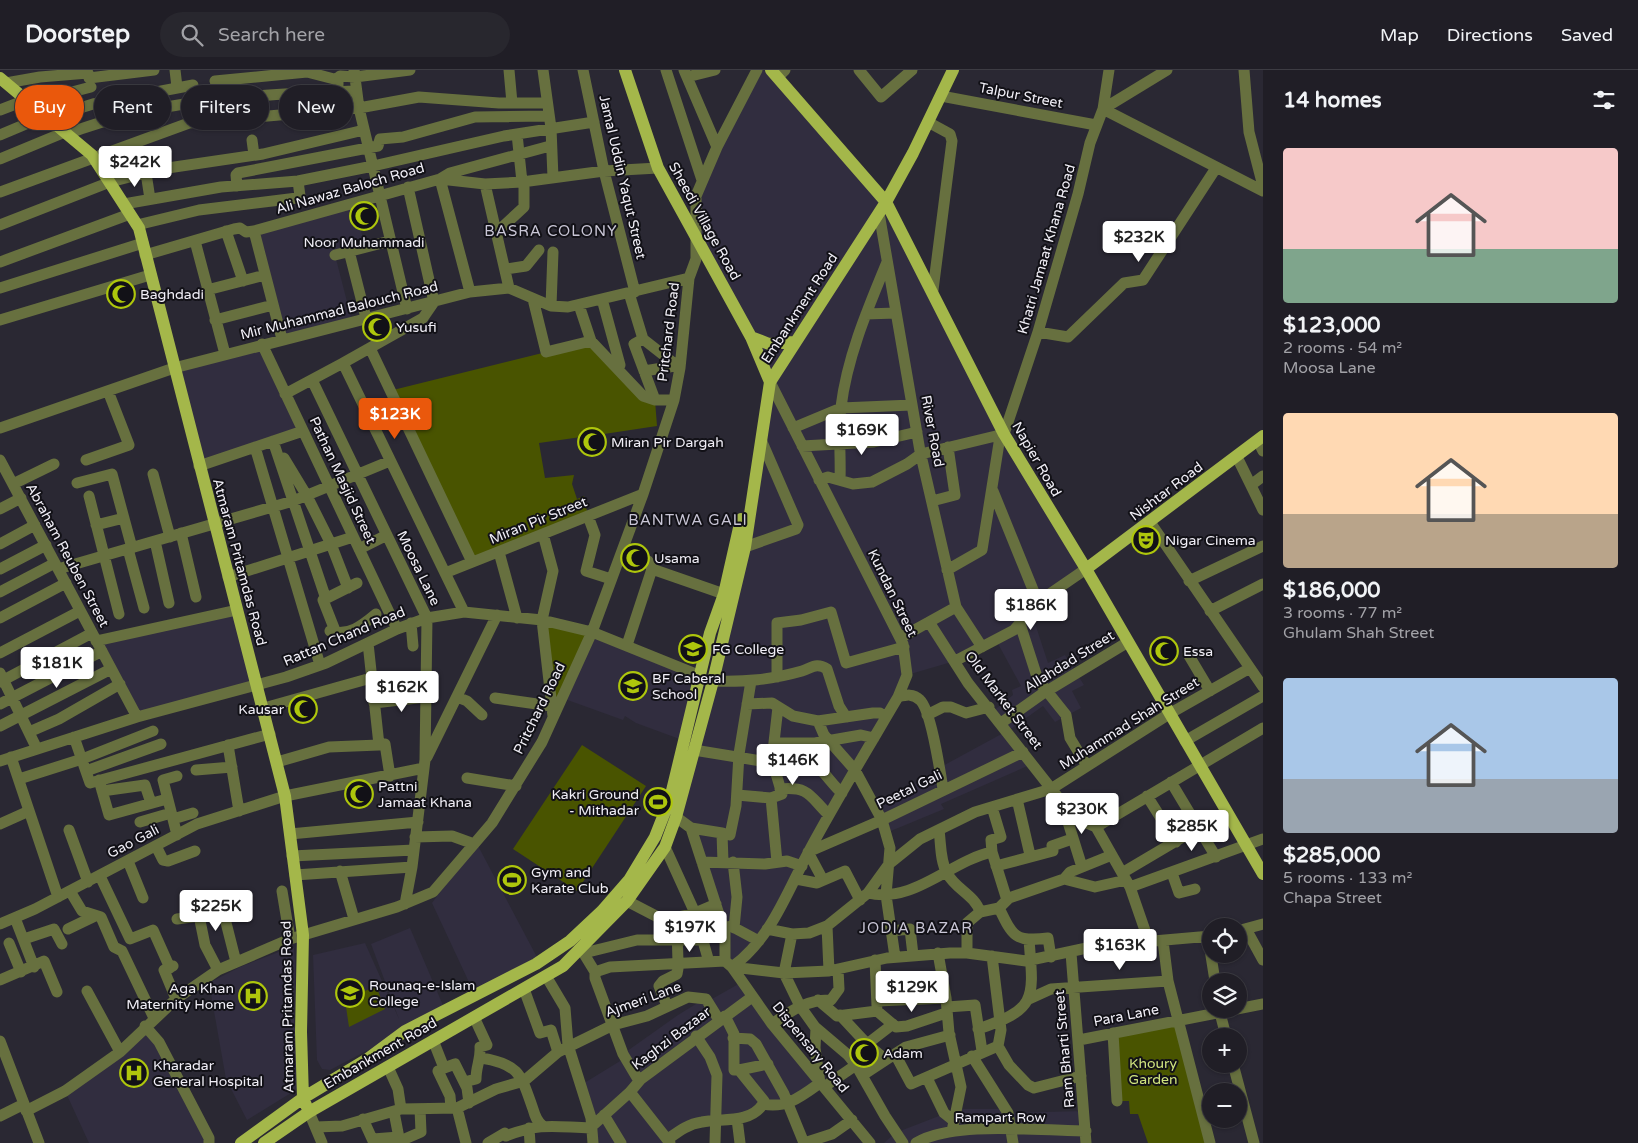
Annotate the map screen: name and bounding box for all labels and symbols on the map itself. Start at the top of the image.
street label: Talpur Street [977,79,1065,112]
street label: Jamal Uddin Yaqut Street [595,93,650,261]
pin: $242K [100,146,170,188]
street label: Ali Nawaz Baloch Road [274,159,426,218]
street label: Sheedi Village Road [665,159,744,283]
street label: Khatri Jamaat Khana Road [1014,162,1079,336]
mosque icon: Noor Muhammadi [349,201,379,231]
pin: $232K [1104,220,1174,263]
district label: BASRA COLONY [484,222,618,240]
place label: Noor Muhammadi [303,234,425,251]
street label: Embankment Road [757,250,841,367]
street label: Mir Muhammad Balouch Road [239,278,440,343]
mosque icon: Baghdadi [106,279,136,309]
street label: Pritchard Road [654,281,683,383]
place label: Baghdadi [140,286,204,303]
mosque icon: Yusufi [362,312,392,342]
place label: Yusufi [396,319,437,336]
street label: River Road [917,394,948,468]
pin: $123K [360,398,430,440]
street label: Pathan Masjid Street [306,414,380,547]
pin: $169K [827,414,897,456]
street label: Napier Road [1008,419,1065,500]
mosque icon: Miran Pir Dargah [577,427,607,457]
place label: Miran Pir Dargah [611,434,724,451]
street label: Nishtar Road [1126,458,1206,524]
street label: Atmaram Pritamdas Road [209,477,270,648]
street label: Abraham Reuben Street [22,480,113,631]
street label: Miran Pir Street [487,493,590,548]
district label: BANTWA GALI [628,511,748,529]
theatre icon: Nigar Cinema [1131,525,1161,555]
street label: Moosa Lane [393,528,444,608]
place label: Nigar Cinema [1165,532,1256,549]
mosque icon: Usama [620,543,650,573]
street label: Kundan Street [864,547,921,640]
place label: Usama [654,550,700,567]
pin: $186K [996,588,1066,631]
street label: Rattan Chand Road [281,603,408,670]
street label: Allahdad Street [1021,627,1118,696]
school or university icon: FG College [678,634,708,664]
mosque icon: Essa [1149,636,1179,666]
place label: FG College [712,641,784,658]
place label: Essa [1183,643,1213,660]
pin: $181K [22,646,92,689]
street label: Old Market Street [961,648,1046,753]
street label: Pritchard Road [510,660,569,757]
pin: $162K [367,670,437,713]
place label: BF Caberal School [652,670,725,703]
school or university icon: BF Caberal School [618,671,648,701]
street label: Muhammad Shah Street [1056,673,1203,773]
mosque icon: Kausar [288,694,318,724]
place label: Kausar [238,701,285,718]
pin: $146K [758,744,828,786]
street label: Peetal Gali [874,766,945,813]
place label: Pattni Jamaat Khana [378,778,472,811]
mosque icon: Pattni Jamaat Khana [344,779,374,809]
place label: Kakri Ground - Mithadar [551,786,640,819]
sports icon: Kakri Ground - Mithadar [643,787,673,817]
pin: $230K [1047,792,1117,835]
pin: $285K [1157,810,1227,852]
street label: Gao Gali [104,821,162,862]
place label: Gym and Karate Club [531,864,609,897]
sports icon: Gym and Karate Club [497,865,527,895]
pin: $225K [181,890,251,932]
pin: $197K [655,910,725,953]
district label: JODIA BAZAR [859,919,973,937]
street label: Atmaram Pritamdas Road [277,921,298,1093]
pin: $163K [1085,928,1155,971]
pin: $129K [877,970,947,1013]
place label: Rounaq-e-Islam College [369,977,475,1010]
school or university icon: Rounaq-e-Islam College [335,978,365,1008]
street label: Ajmeri Lane [603,978,684,1021]
place label: Aga Khan Maternity Home [126,980,234,1013]
hospital icon: Aga Khan Maternity Home [238,981,268,1011]
street label: Ram Bharti Street [1051,989,1078,1109]
street label: Dispensary Road [769,998,853,1096]
street label: Para Lane [1092,1001,1160,1030]
street label: Kaghzi Bazaar [629,1003,715,1074]
street label: Embankment Road [321,1014,440,1093]
mosque icon: Adam [849,1038,879,1068]
place label: Adam [883,1045,923,1062]
park label: Khoury Garden [1129,1055,1177,1088]
place label: Kharadar General Hospital [153,1057,263,1090]
hospital icon: Kharadar General Hospital [119,1058,149,1088]
street label: Rampart Row [954,1109,1046,1126]

